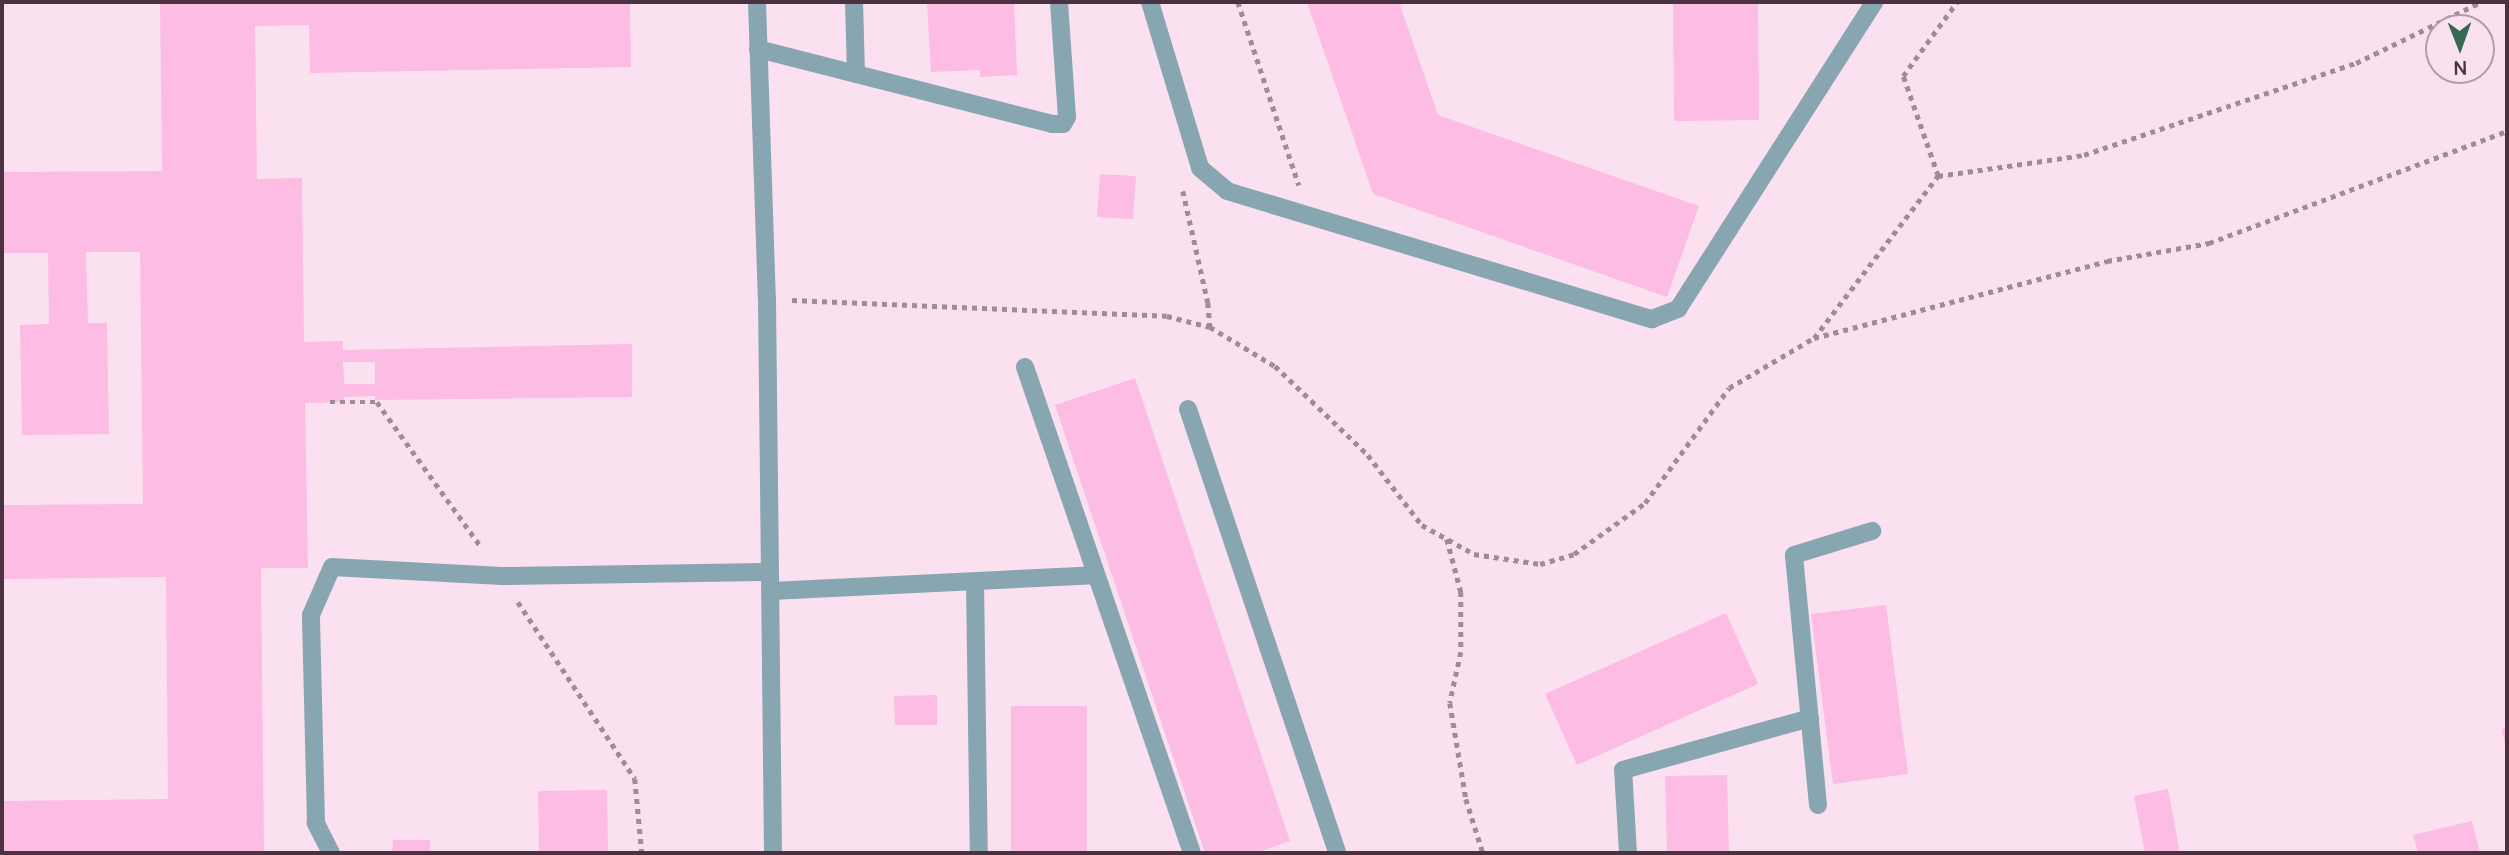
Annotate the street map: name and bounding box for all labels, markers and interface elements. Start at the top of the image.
north arrow [2425,14,2495,84]
text: N [2453,55,2467,81]

